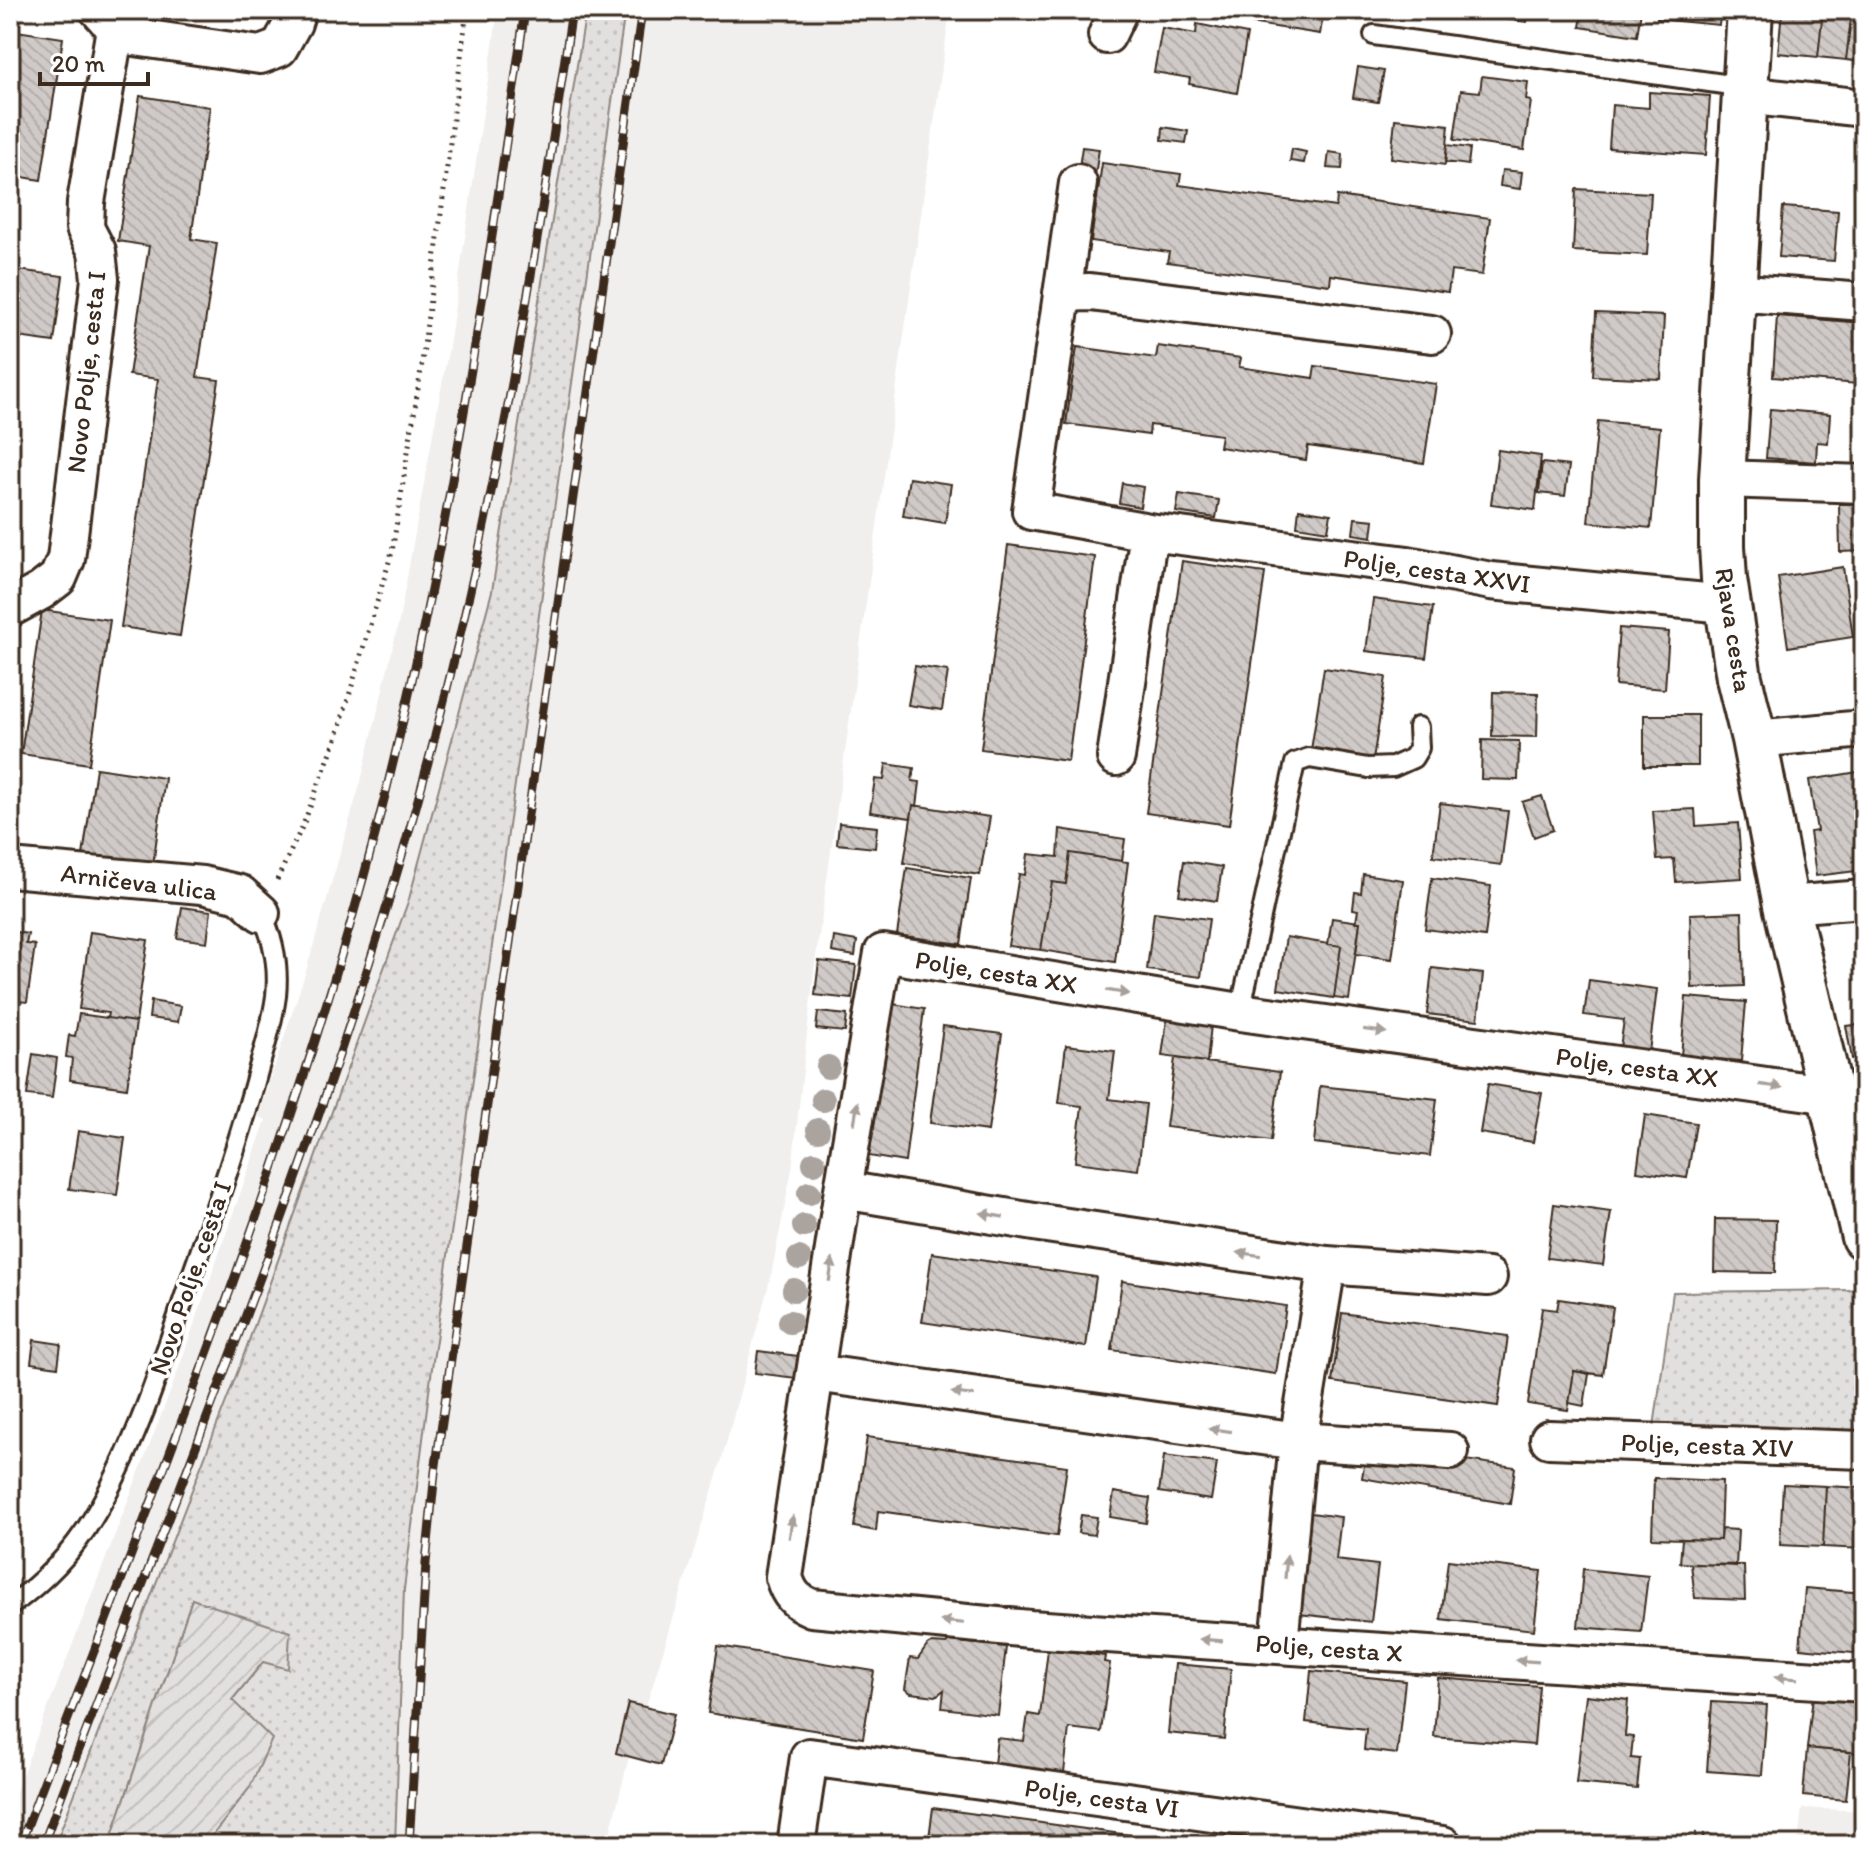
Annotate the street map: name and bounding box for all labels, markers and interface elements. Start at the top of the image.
scale bar [40,36,148,86]
text: 20 m [52,49,105,78]
street label: Novo Polje, cesta I [59,269,113,475]
street label: Polje, cesta XXVI [1341,542,1533,600]
street label: Rjava cesta [1708,565,1760,695]
street label: Arničeva ulica [59,857,219,908]
street label: Polje, cesta XX [913,943,1079,1001]
one-way arrow [1105,986,1130,998]
one-way arrow [1363,1025,1388,1038]
street label: Polje, cesta XX [1554,1040,1720,1094]
one-way arrow [1759,1080,1784,1093]
one-way arrow [850,1100,863,1125]
street label: Novo Polje, cesta I [142,1177,238,1379]
one-way arrow [980,1209,1005,1221]
one-way arrow [1237,1247,1262,1260]
one-way arrow [825,1258,838,1283]
one-way arrow [950,1387,975,1400]
one-way arrow [1208,1423,1233,1436]
street label: Polje, cesta XIV [1620,1426,1794,1464]
one-way arrow [786,1515,798,1540]
one-way arrow [1280,1554,1293,1579]
one-way arrow [939,1615,964,1628]
street label: Polje, cesta X [1254,1627,1404,1669]
one-way arrow [1198,1633,1223,1646]
one-way arrow [1514,1654,1539,1667]
one-way arrow [1773,1671,1798,1684]
street label: Polje, cesta VI [1023,1771,1181,1825]

